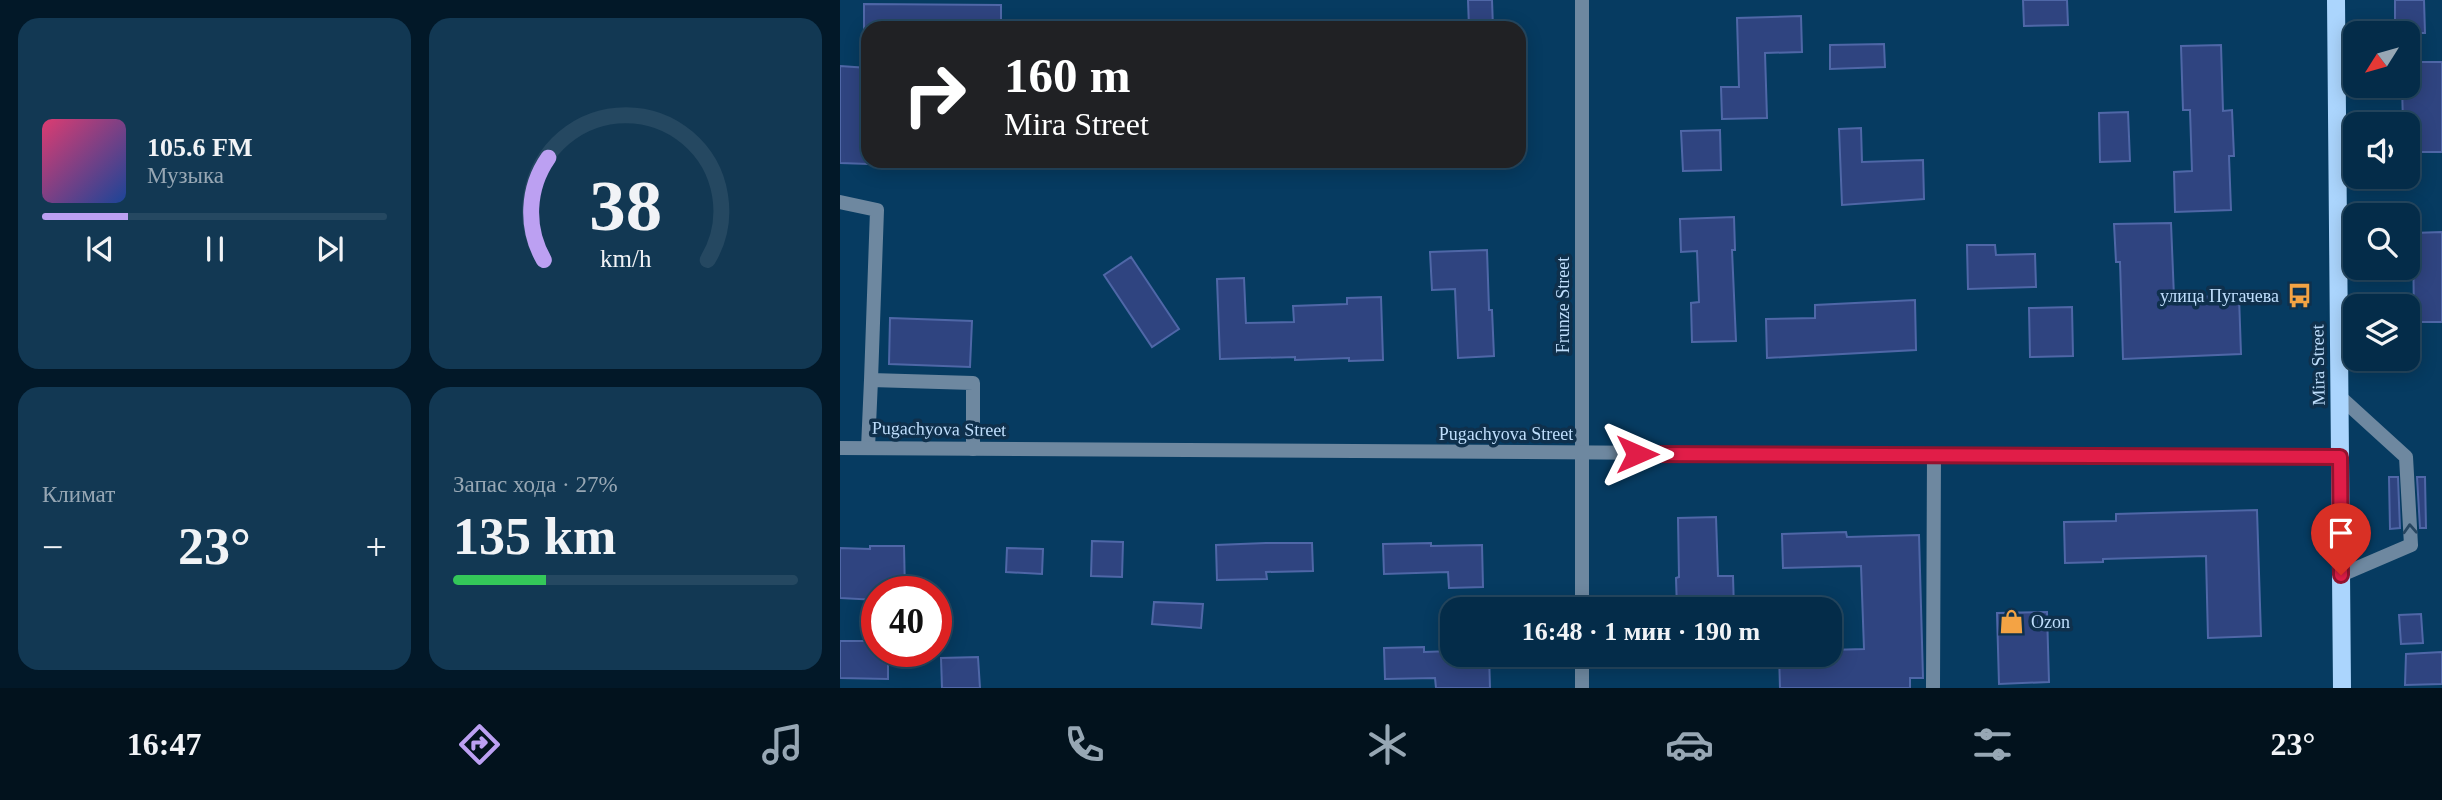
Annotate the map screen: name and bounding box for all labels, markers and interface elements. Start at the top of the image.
north arrow [2343,21,2420,98]
map controls [2343,21,2420,371]
text: 160 m [1004,48,1131,103]
icon: right [889,49,980,140]
text: Mira Street [1004,106,1149,142]
button: sound [2343,112,2420,189]
text: 105.6 FM [147,133,252,162]
text: Музыка [147,163,224,188]
text: 38 [589,165,662,246]
button: search [2343,203,2420,280]
icon: previous [81,230,119,268]
icon: pause [196,230,234,268]
icon: next [311,230,349,268]
text: km/h [600,245,652,272]
street label: Frunze Street [1553,257,1573,353]
bus stop icon: улица Пугачева [2285,282,2313,310]
place label: улица Пугачева [2160,286,2279,306]
button: layers [2343,294,2420,371]
street label: Mira Street [2307,324,2329,406]
position arrow [1600,417,1674,491]
street label: Pugachyova Street [872,418,1006,440]
street label: Pugachyova Street [1439,424,1573,444]
text: Запас хода · 27% [453,472,618,497]
text: Климат [42,482,115,507]
pin [2311,503,2371,575]
text: 135 km [453,508,616,565]
icon: arrive [2322,514,2360,552]
text: 23° [178,518,251,575]
one-way arrow [2402,523,2417,534]
text: − [42,526,63,568]
text: + [366,526,387,568]
speed limit sign: 40 [861,576,952,667]
shop icon: Ozon [1997,608,2025,636]
place label: Ozon [2031,612,2070,632]
text: 16:48 · 1 мин · 190 m [1522,617,1760,646]
icon: directions [455,720,504,769]
icon: music [758,720,807,769]
icon: phone [1060,720,1109,769]
icon: climate [1363,720,1412,769]
icon: car [1665,720,1714,769]
icon: filters [1968,720,2017,769]
text: 16:47 [127,726,201,762]
text: 23° [2270,726,2315,762]

